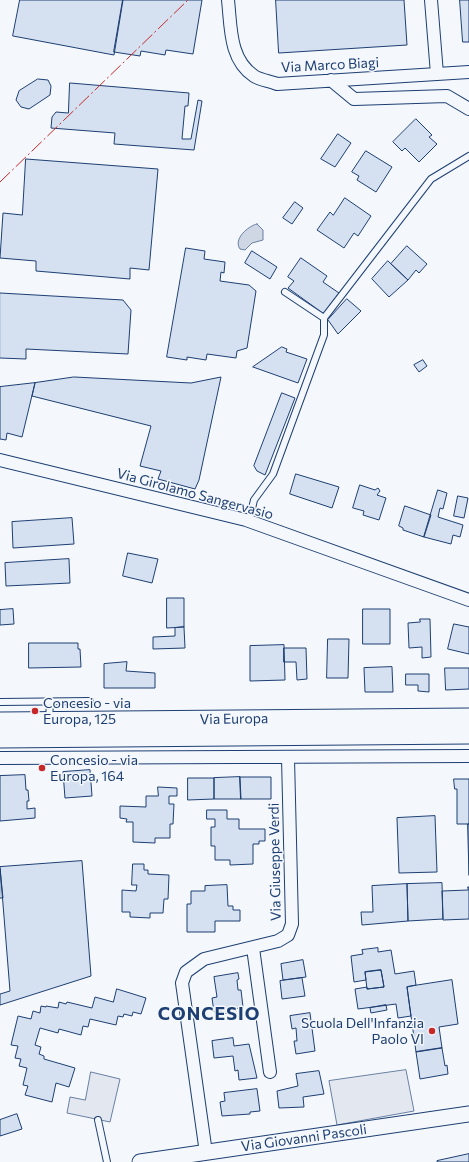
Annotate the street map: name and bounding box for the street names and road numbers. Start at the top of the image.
street label: Via Marco Biagi [280,54,380,76]
street label: Via Girolamo Sangervasio [115,465,275,523]
street label: Via Europa [200,710,268,728]
street label: Via Giuseppe Verdi [266,803,284,921]
street label: Via Giovanni Pascoli [240,1121,368,1155]

